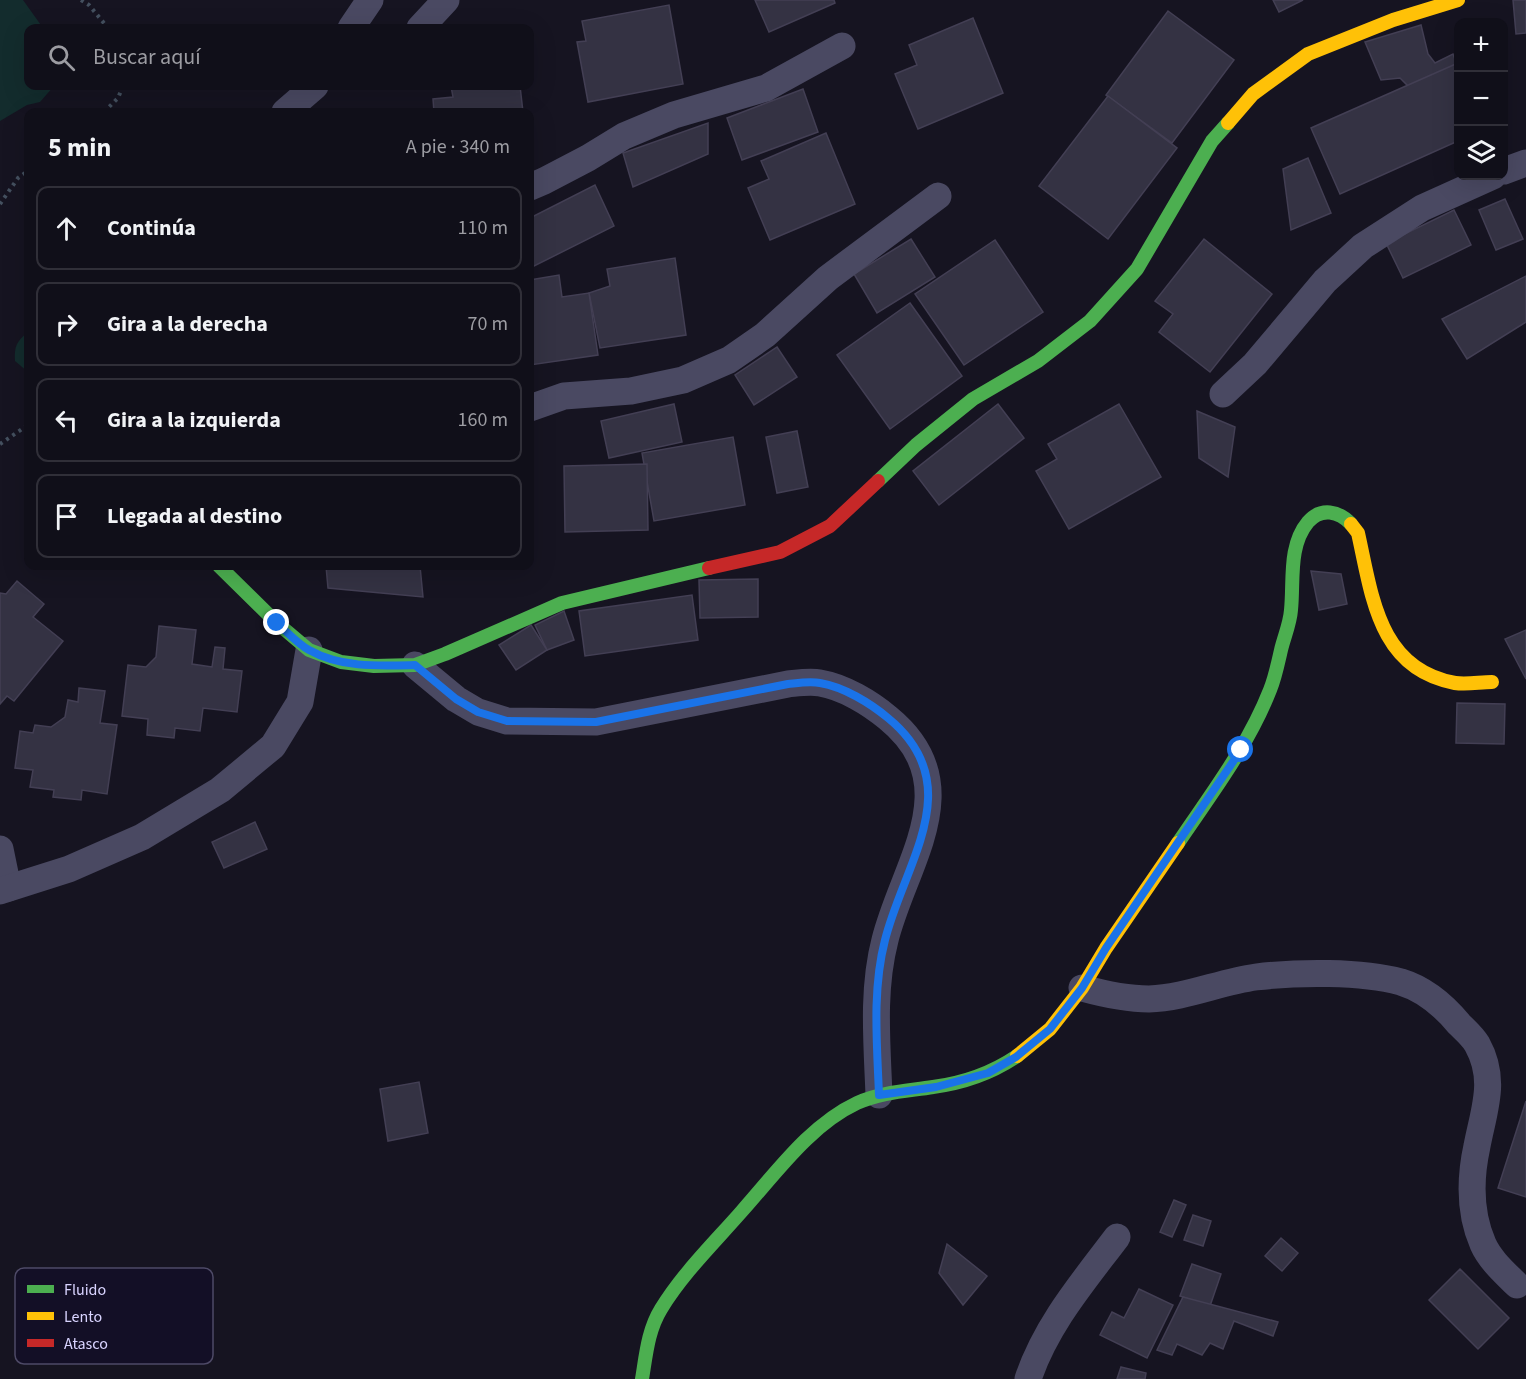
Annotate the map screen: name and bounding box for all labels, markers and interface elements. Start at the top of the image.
map controls [1454,18,1508,180]
button: + [1454,18,1508,72]
search box [24,24,534,90]
icon: search [45,41,78,74]
text: Buscar aquí [93,41,201,73]
button: − [1454,72,1508,126]
button: layers [1454,126,1508,180]
text: 5 min [48,129,111,166]
text: A pie · 340 m [406,133,510,161]
icon: ahead [50,212,83,245]
text: Continúa [107,212,196,244]
text: 110 m [458,214,508,242]
icon: right [50,308,83,341]
text: Gira a la derecha [107,308,268,340]
text: 70 m [468,310,508,338]
icon: left [50,404,83,437]
text: Gira a la izquierda [107,404,281,436]
text: 160 m [458,406,508,434]
icon: arrive [50,500,83,533]
text: Llegada al destino [107,500,282,532]
route end [263,609,289,635]
route start [1227,736,1253,762]
legend [15,1268,213,1364]
text: Fluido [64,1279,106,1301]
text: Lento [64,1306,102,1328]
text: Atasco [64,1333,108,1355]

